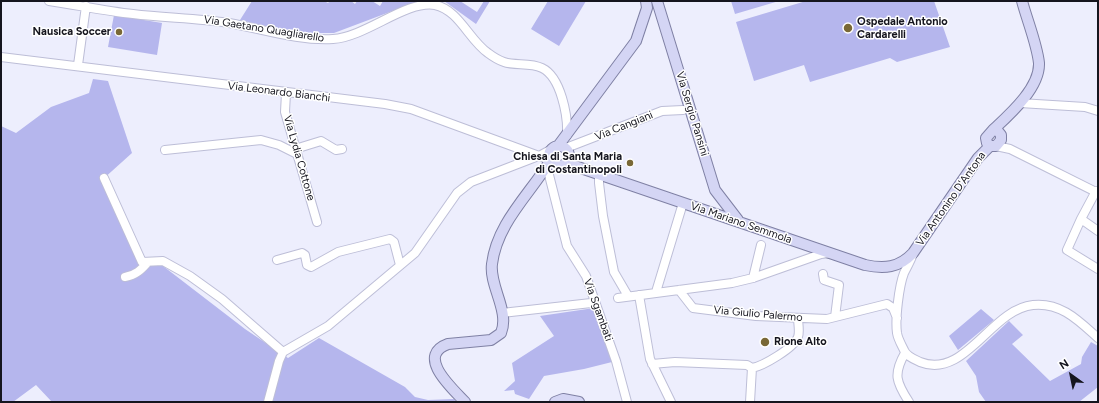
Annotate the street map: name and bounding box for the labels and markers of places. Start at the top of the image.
place label: Ospedale Antonio Cardarelli [857,15,948,41]
marker: Ospedale Antonio Cardarelli [842,22,854,34]
place label: Nausica Soccer [33,25,111,39]
marker: Nausica Soccer [114,27,124,37]
place label: Chiesa di Santa Maria di Costantinopoli [513,150,622,176]
marker: Chiesa di Santa Maria di Costantinopoli [625,158,635,168]
place label: Rione Alto [774,335,827,349]
marker: Rione Alto [759,336,771,348]

